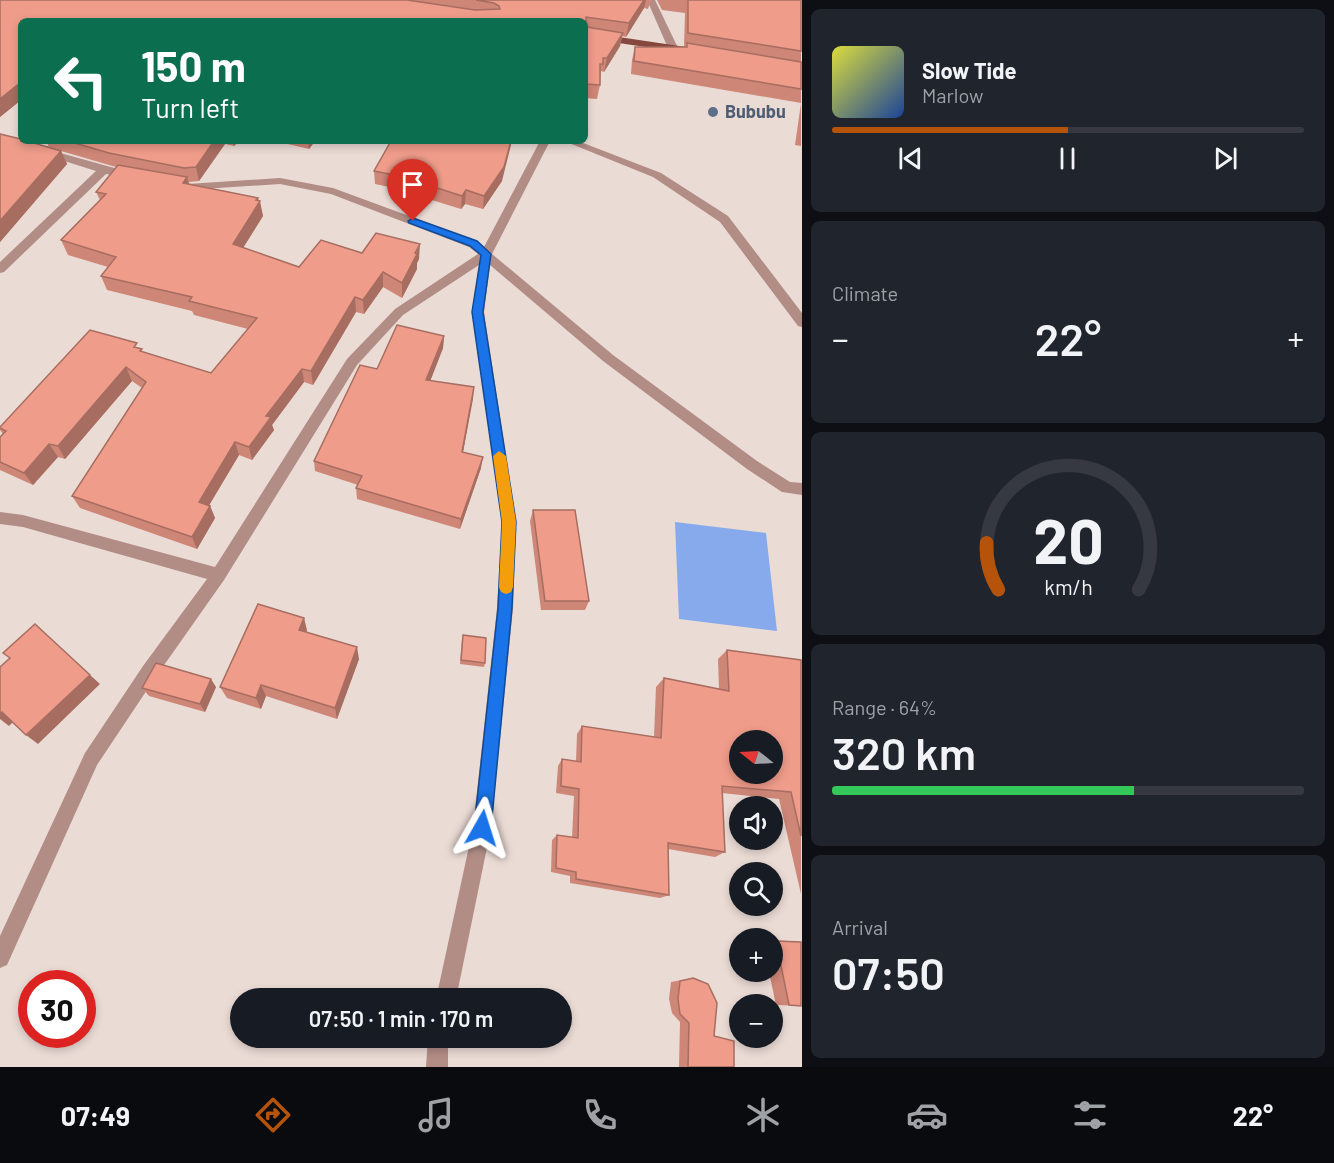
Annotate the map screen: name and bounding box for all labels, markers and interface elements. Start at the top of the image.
text: 150 m [141,40,246,90]
icon: left [42,42,120,120]
text: Slow Tide [922,57,1017,83]
text: Marlow [922,83,983,107]
text: Turn left [141,91,239,123]
place label: Bububu [725,100,786,122]
marker: Bububu [706,105,720,119]
icon: previous [894,142,927,175]
icon: pause [1051,142,1084,175]
icon: next [1209,142,1242,175]
pin [387,159,438,221]
icon: arrive [396,168,429,201]
text: Climate [832,281,898,305]
text: 22° [1035,311,1101,365]
text: − [832,318,849,358]
text: + [1287,318,1304,358]
text: 20 [1033,503,1103,577]
text: km/h [1044,575,1092,600]
text: Range · 64% [832,695,937,719]
text: 320 km [832,725,976,779]
north arrow [729,730,783,784]
map controls [729,730,783,1048]
position arrow [450,796,514,860]
button: sound [729,796,783,850]
button: search [729,862,783,916]
text: Arrival [832,915,888,939]
button: + [729,928,783,982]
text: 07:50 [832,945,945,999]
speed limit sign: 30 [18,970,96,1048]
button: − [729,994,783,1048]
text: 07:50 · 1 min · 170 m [309,1005,493,1031]
icon: directions [252,1094,294,1136]
icon: music [415,1094,457,1136]
icon: phone [579,1094,621,1136]
icon: climate [742,1094,784,1136]
icon: car [906,1094,948,1136]
icon: filters [1069,1094,1111,1136]
text: 07:49 [61,1099,130,1131]
text: 22° [1233,1099,1273,1131]

